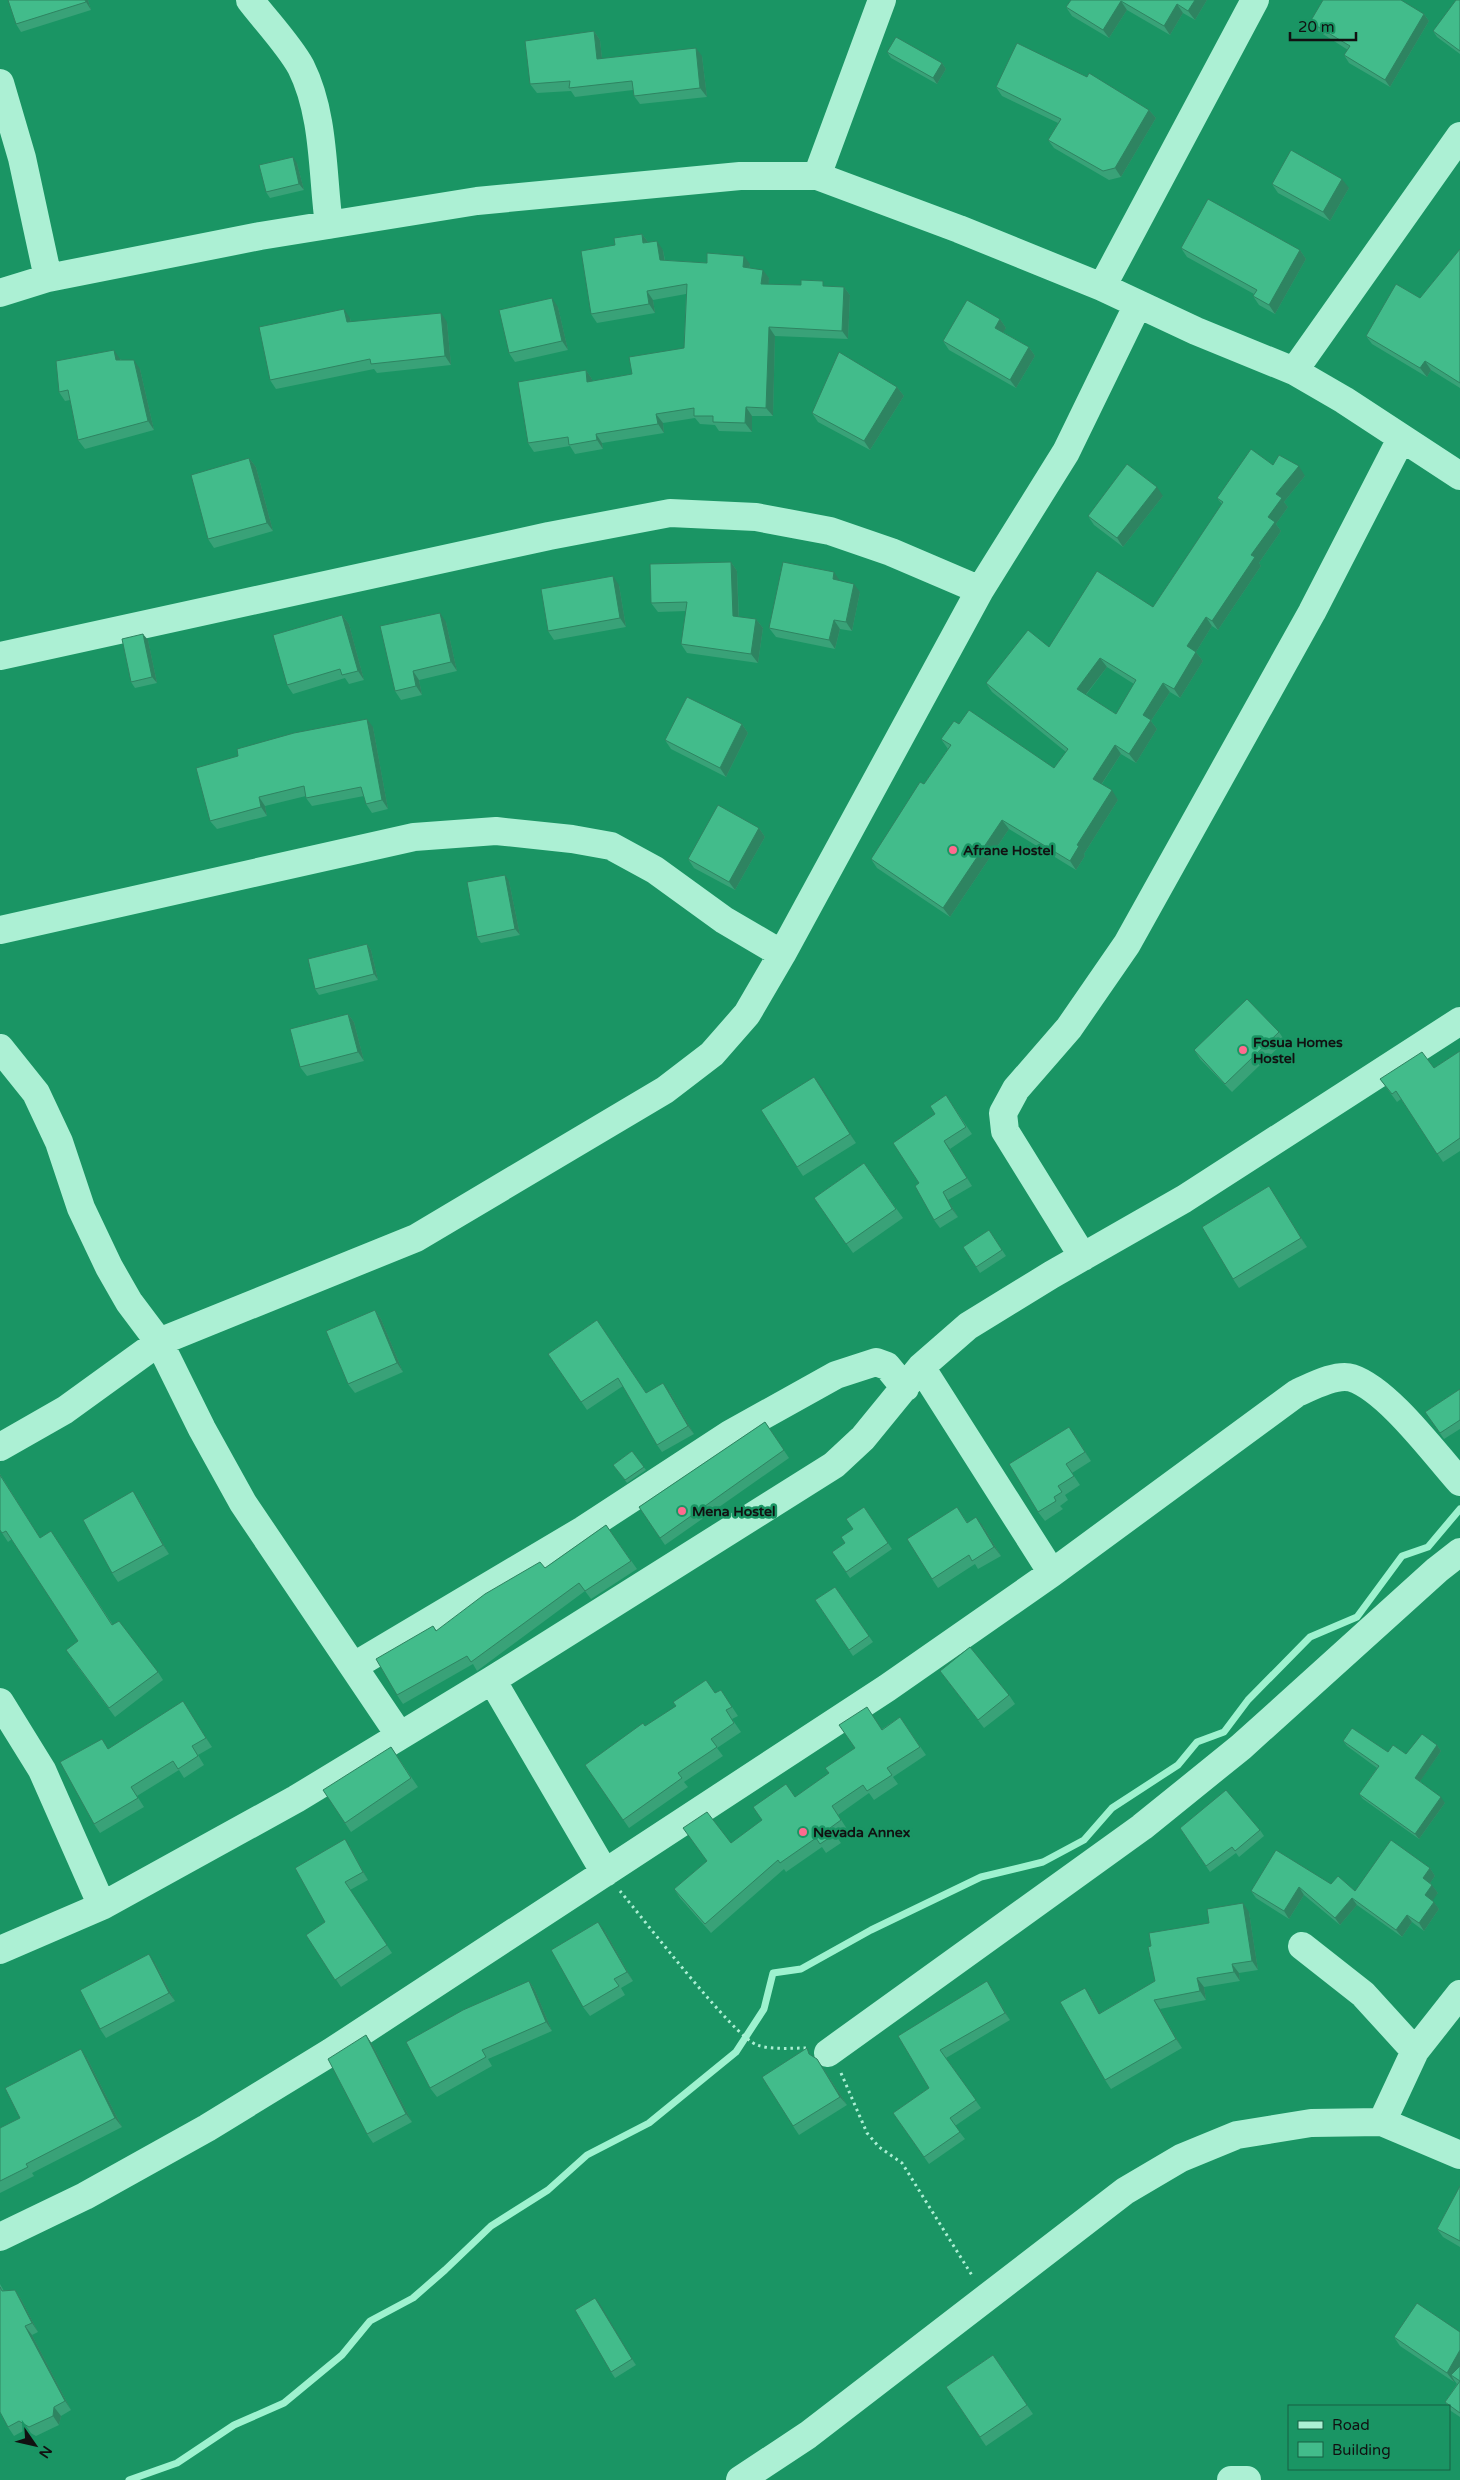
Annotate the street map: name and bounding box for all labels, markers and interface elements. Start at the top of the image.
scale bar [1290,10,1356,42]
text: 20 m [1298,18,1335,36]
place label: Afrane Hostel [963,842,1054,859]
marker: Afrane Hostel [947,844,959,856]
place label: Fosua Homes Hostel [1253,1034,1343,1067]
marker: Fosua Homes Hostel [1237,1044,1249,1056]
place label: Mena Hostel [692,1503,776,1520]
marker: Mena Hostel [676,1505,688,1517]
place label: Nevada Annex [813,1824,911,1841]
marker: Nevada Annex [797,1826,809,1838]
legend [1288,2405,1450,2470]
text: Road [1332,2416,1370,2434]
north arrow [10,2420,60,2470]
text: Building [1332,2441,1391,2459]
text: N [35,2443,56,2461]

